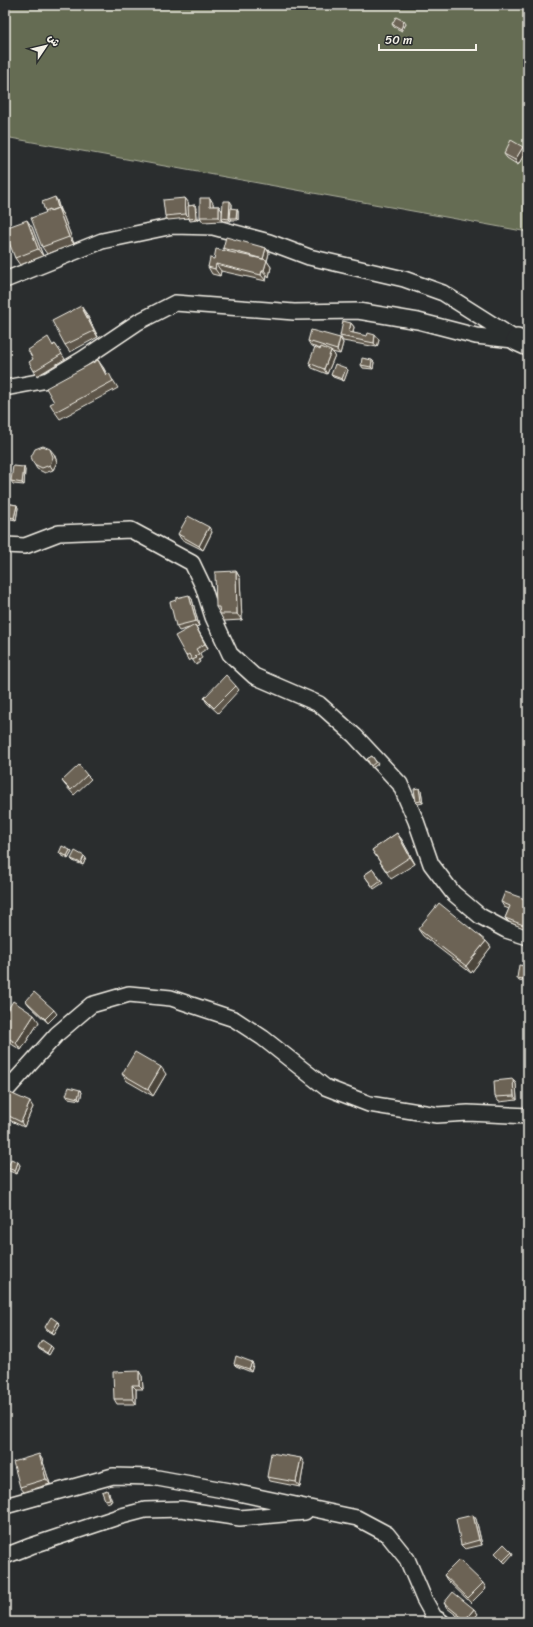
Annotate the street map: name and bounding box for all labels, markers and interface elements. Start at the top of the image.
north arrow [26,26,66,66]
scale bar [379,26,476,52]
text: 50 m [385,29,412,51]
text: ش [43,30,65,51]

